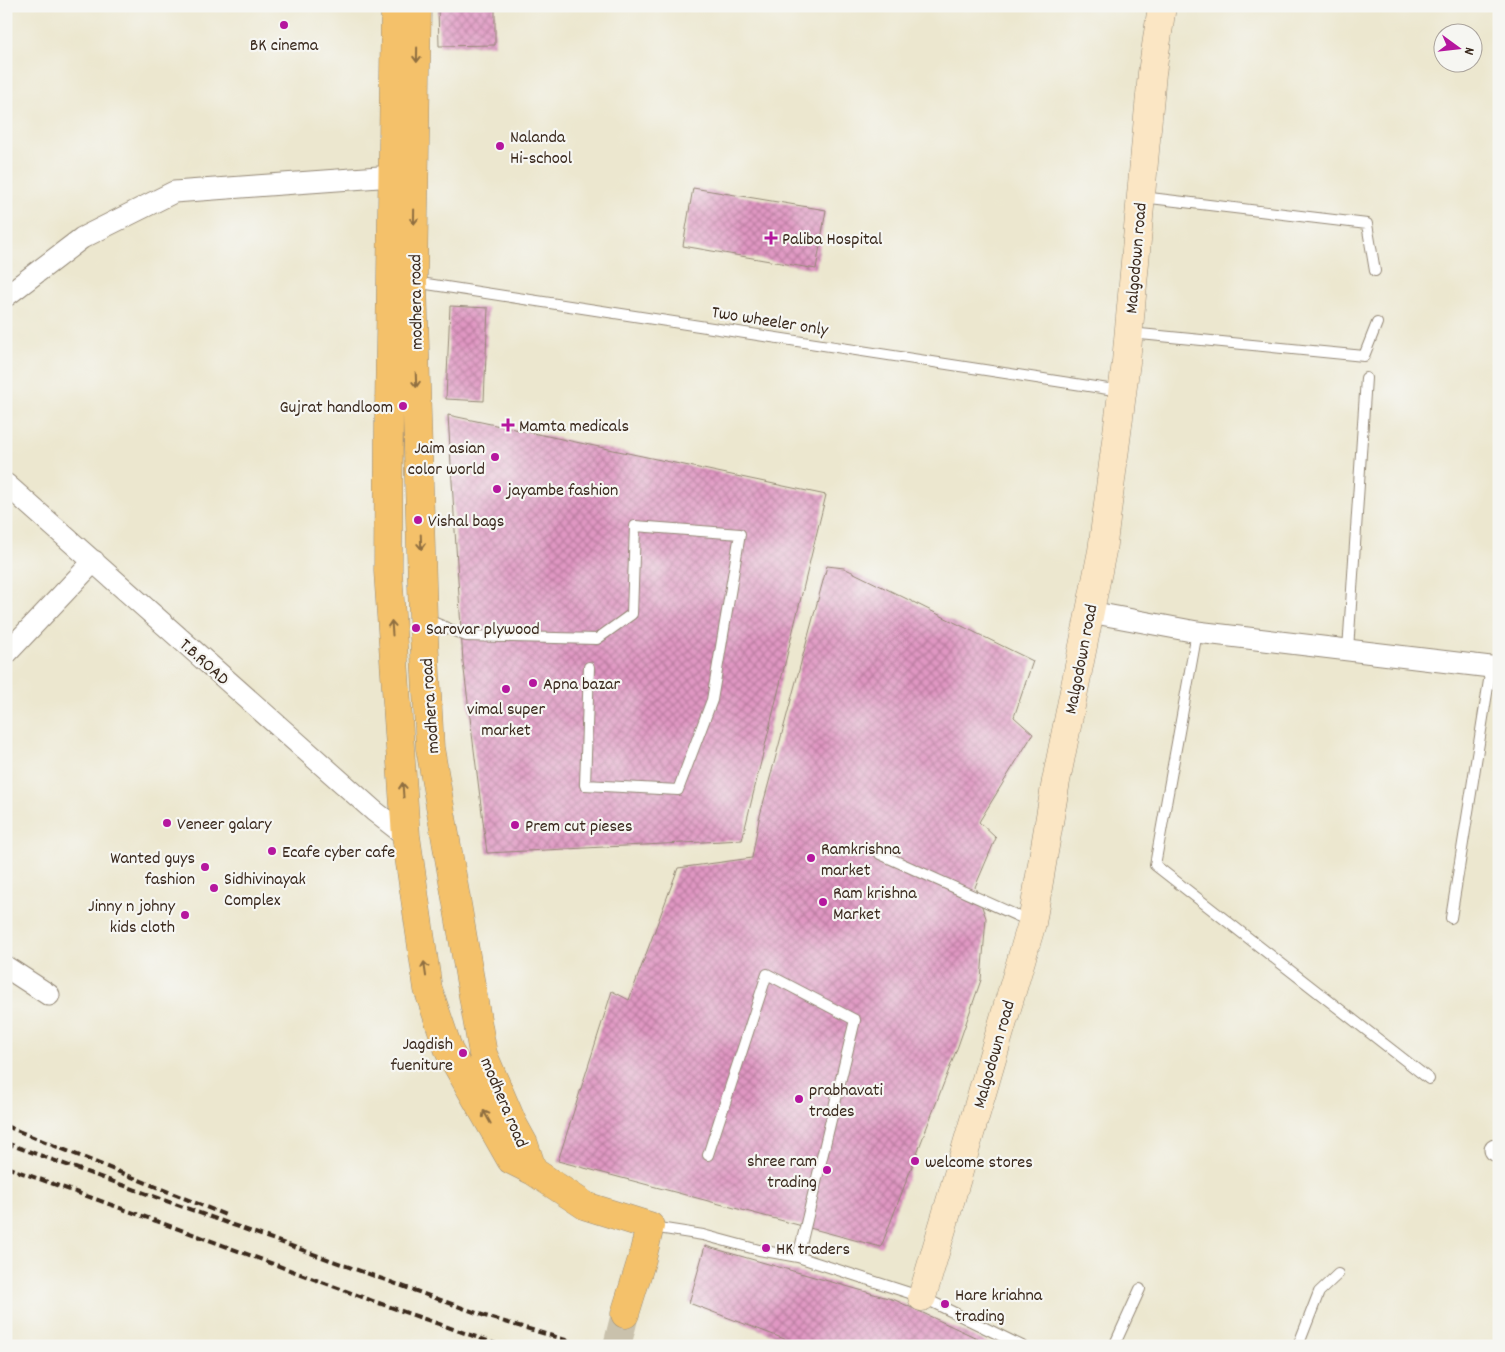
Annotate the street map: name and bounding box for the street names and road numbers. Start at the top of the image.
street label: Malgodown road [1120,202,1155,315]
street label: modhera road [404,254,431,350]
street label: Two wheeler only [710,301,830,344]
street label: Malgodown road [1060,602,1105,716]
street label: T.B.ROAD [173,634,234,692]
street label: modhera road [416,657,447,754]
street label: Malgodown road [968,998,1023,1112]
street label: modhera road [472,1054,533,1152]

